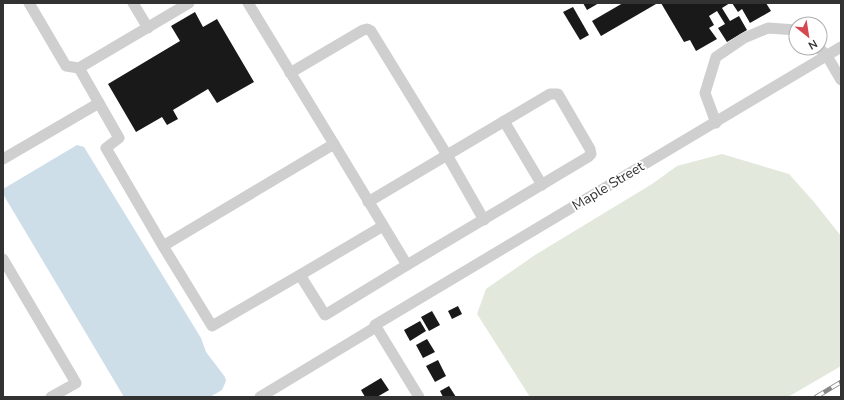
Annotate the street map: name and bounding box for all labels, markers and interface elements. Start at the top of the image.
north arrow [788,16,828,56]
text: N [805,36,820,53]
street label: Maple Street [568,157,648,215]

